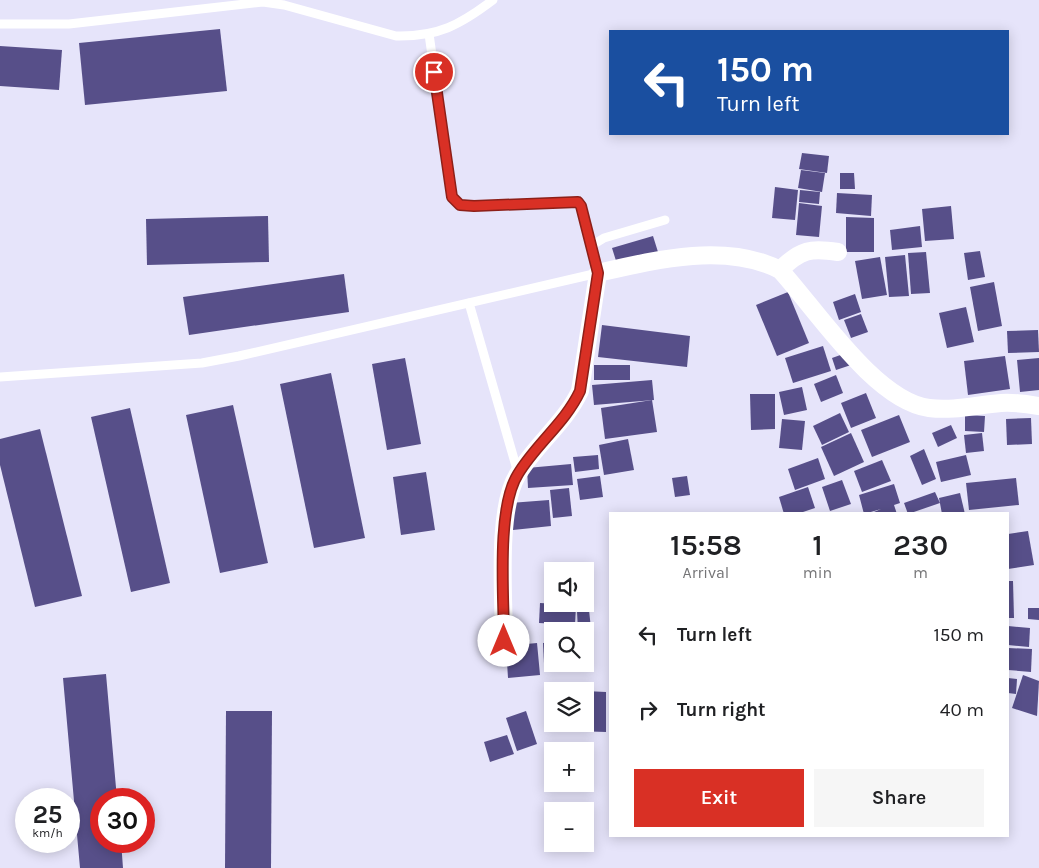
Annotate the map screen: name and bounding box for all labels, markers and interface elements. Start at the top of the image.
text: 150 m [717,49,814,90]
icon: left [634,50,699,115]
pin [413,51,455,93]
icon: arrive [420,58,448,86]
text: Turn left [717,91,800,117]
text: 15:58 [670,527,742,563]
text: 1 [812,527,823,563]
text: 230 [893,527,948,563]
map controls [544,562,594,852]
button: sound [544,562,594,612]
text: Arrival [682,563,729,582]
text: min [803,563,832,582]
text: m [913,563,928,582]
position arrow [477,614,529,666]
icon: left [634,621,662,649]
button: search [544,622,594,672]
text: Turn left [677,624,752,646]
text: 150 m [933,624,984,646]
button: layers [544,682,594,732]
icon: right [634,696,662,724]
text: Turn right [677,699,766,721]
text: 40 m [940,699,984,721]
button: + [544,742,594,792]
button: Exit [634,769,804,827]
button: Share [814,769,984,827]
speed limit sign: 30 [90,788,155,853]
text: 25 [33,800,62,829]
button: − [544,802,594,852]
text: km/h [32,826,63,840]

